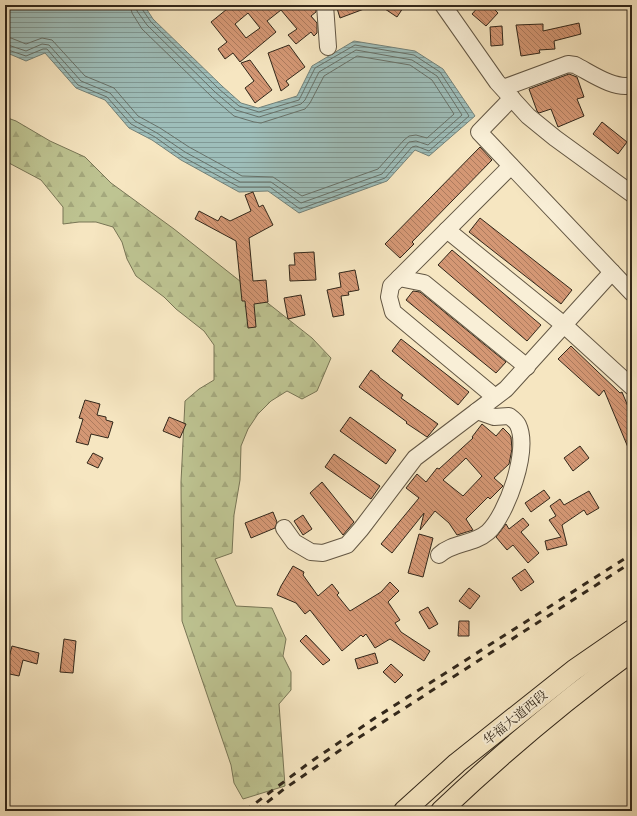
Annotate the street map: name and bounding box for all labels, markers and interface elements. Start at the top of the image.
street label: 华福大道西段 [479,685,552,749]

